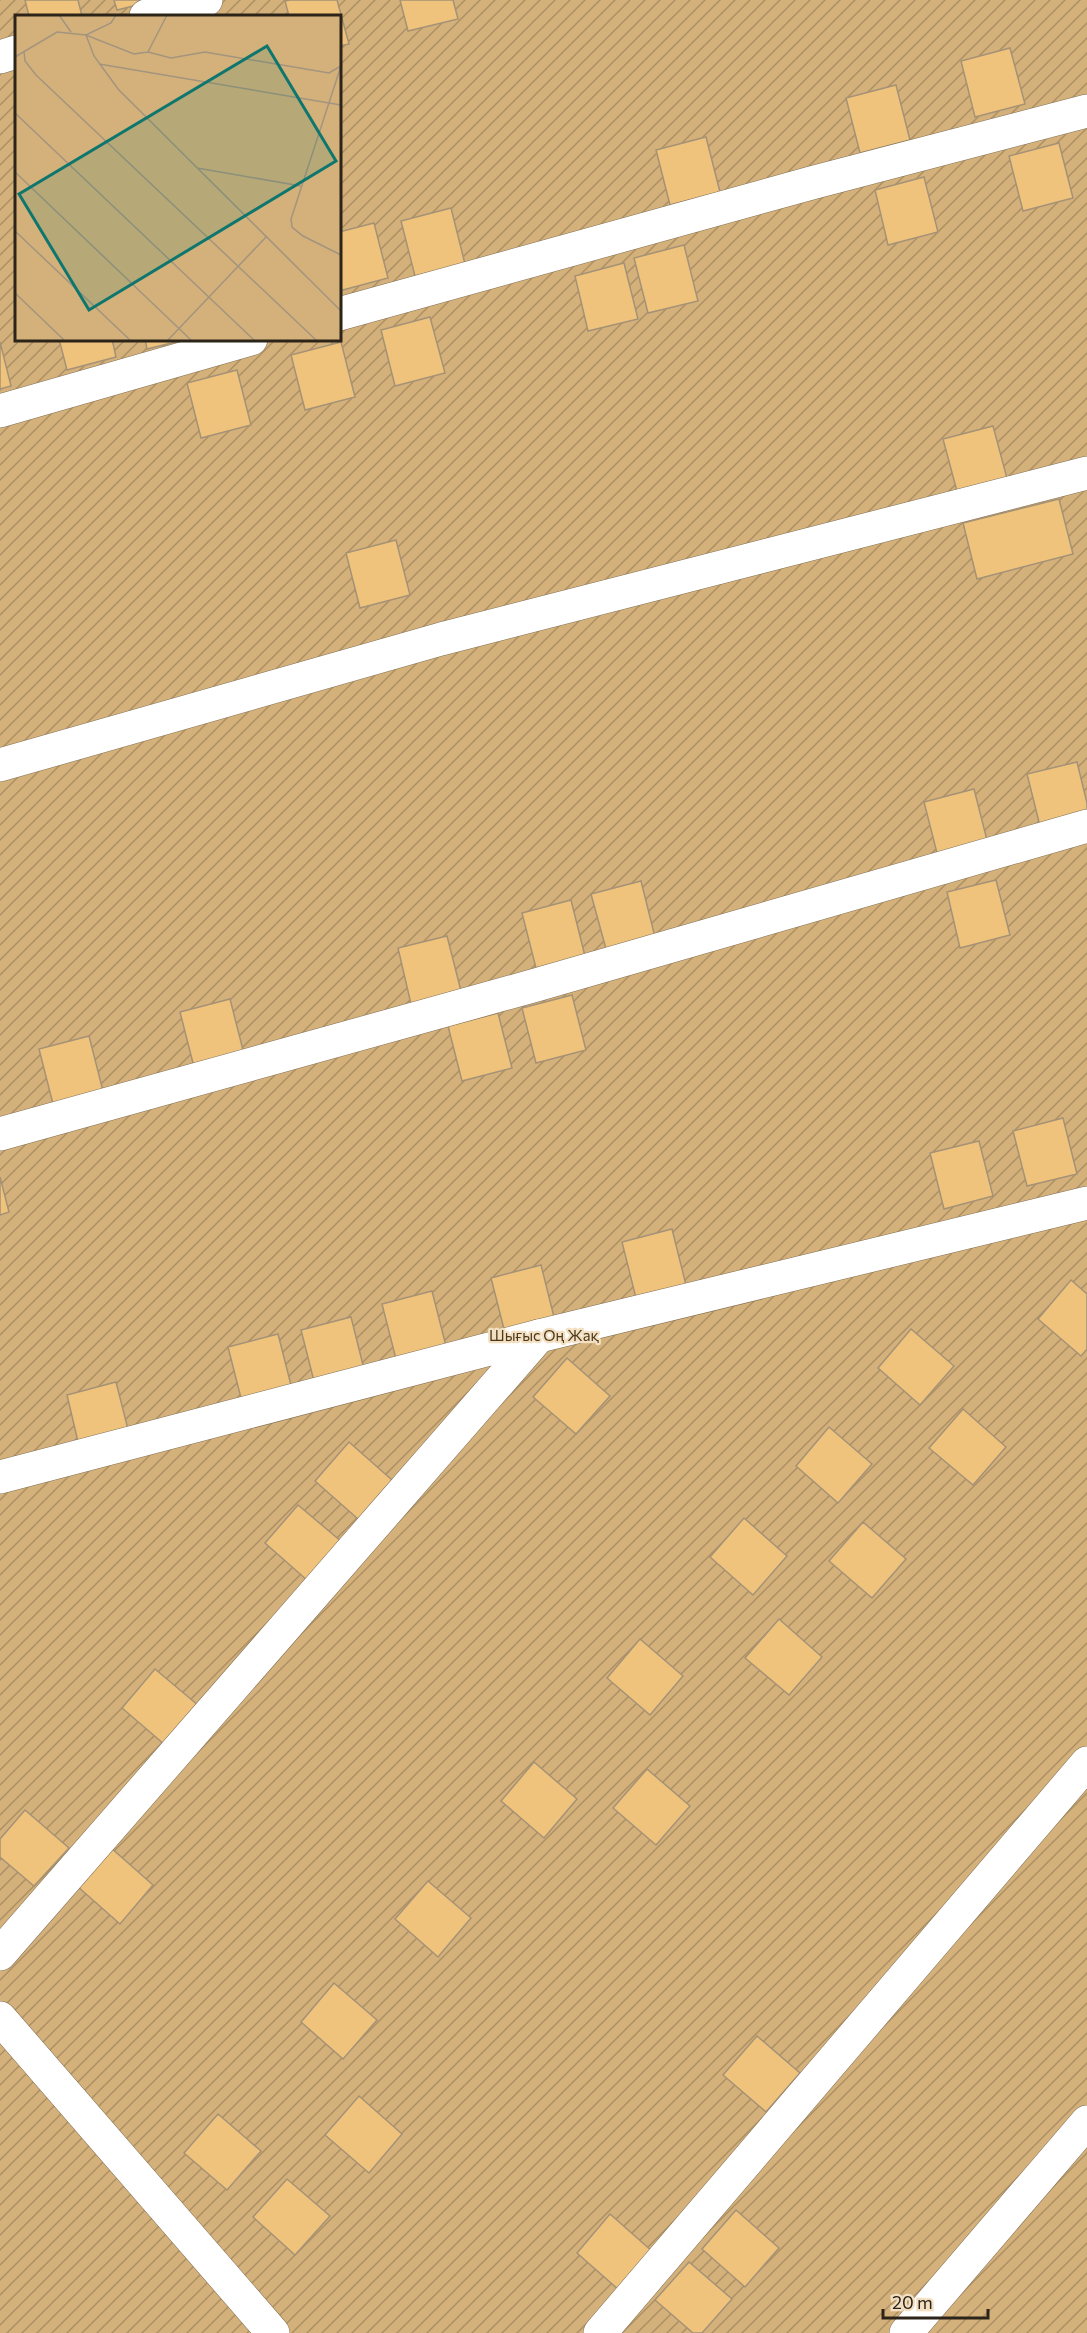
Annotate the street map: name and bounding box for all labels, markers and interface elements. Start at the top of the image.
inset map [15,15,340,340]
park label: Шығыс Оң Жақ [489,1326,600,1344]
scale bar [883,2282,988,2320]
text: 20 m [892,2291,933,2313]

